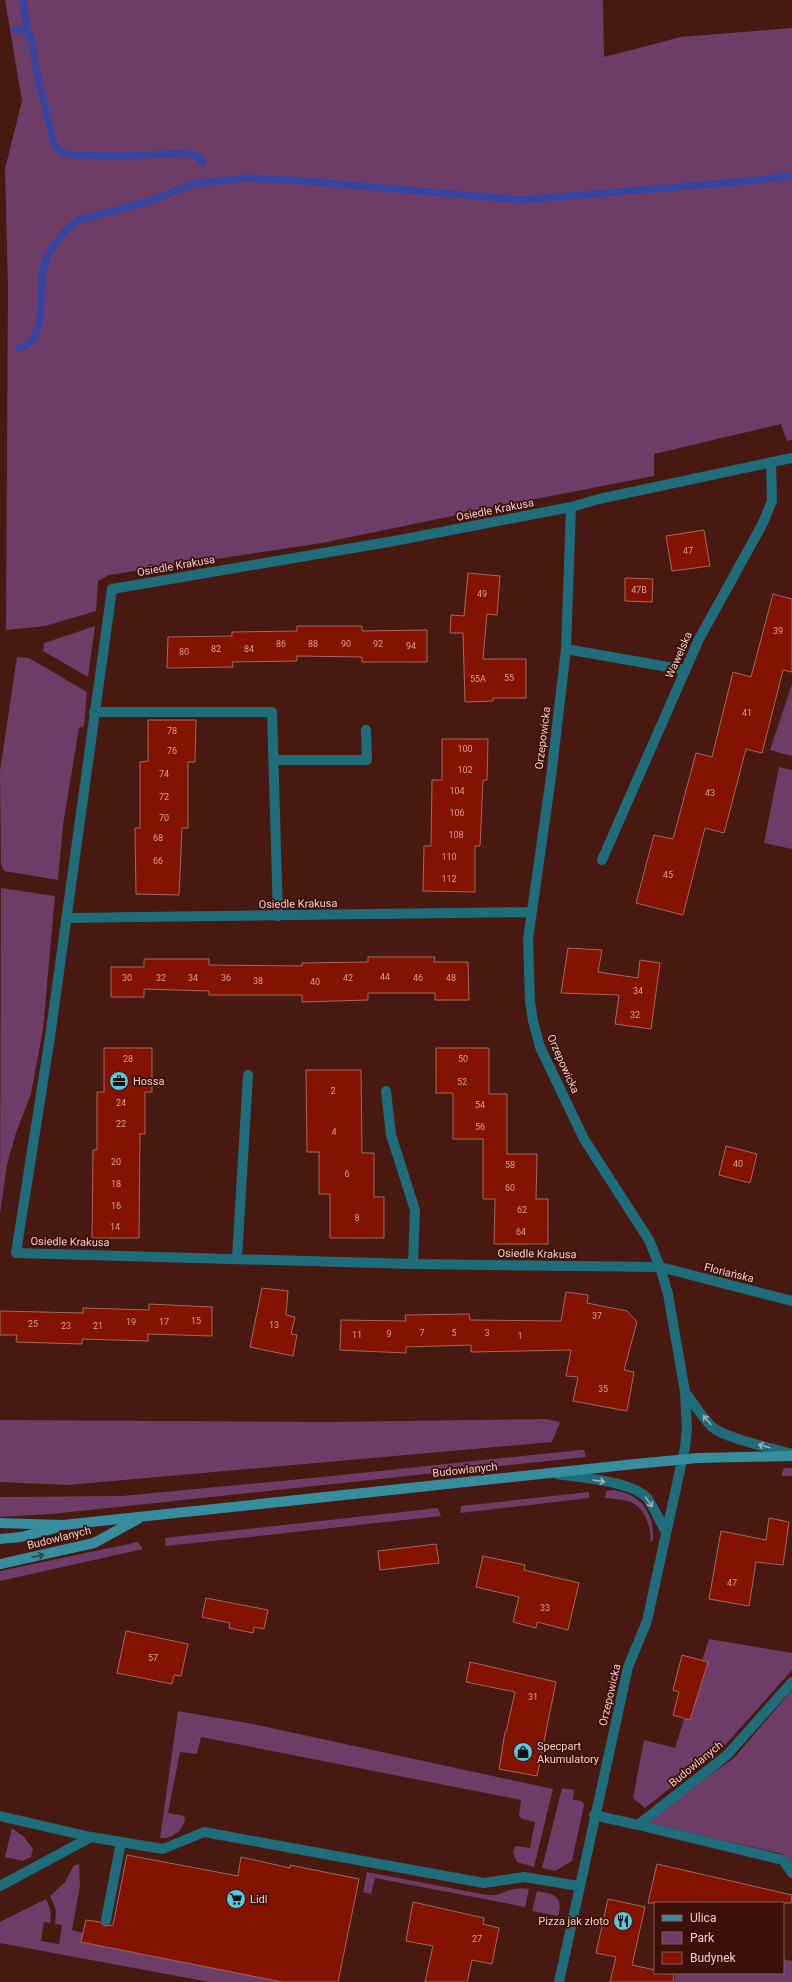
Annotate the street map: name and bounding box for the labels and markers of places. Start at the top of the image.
office icon: Hossa [108,1070,130,1092]
place label: Hossa [133,1075,164,1088]
place label: Specpart Akumulatory [537,1740,600,1766]
shop icon: Specpart Akumulatory [512,1741,534,1763]
supermarket icon: Lidl [225,1888,247,1910]
place label: Lidl [250,1893,267,1906]
restaurant icon: Pizza jak złoto [612,1910,634,1932]
place label: Pizza jak złoto [538,1915,609,1928]

